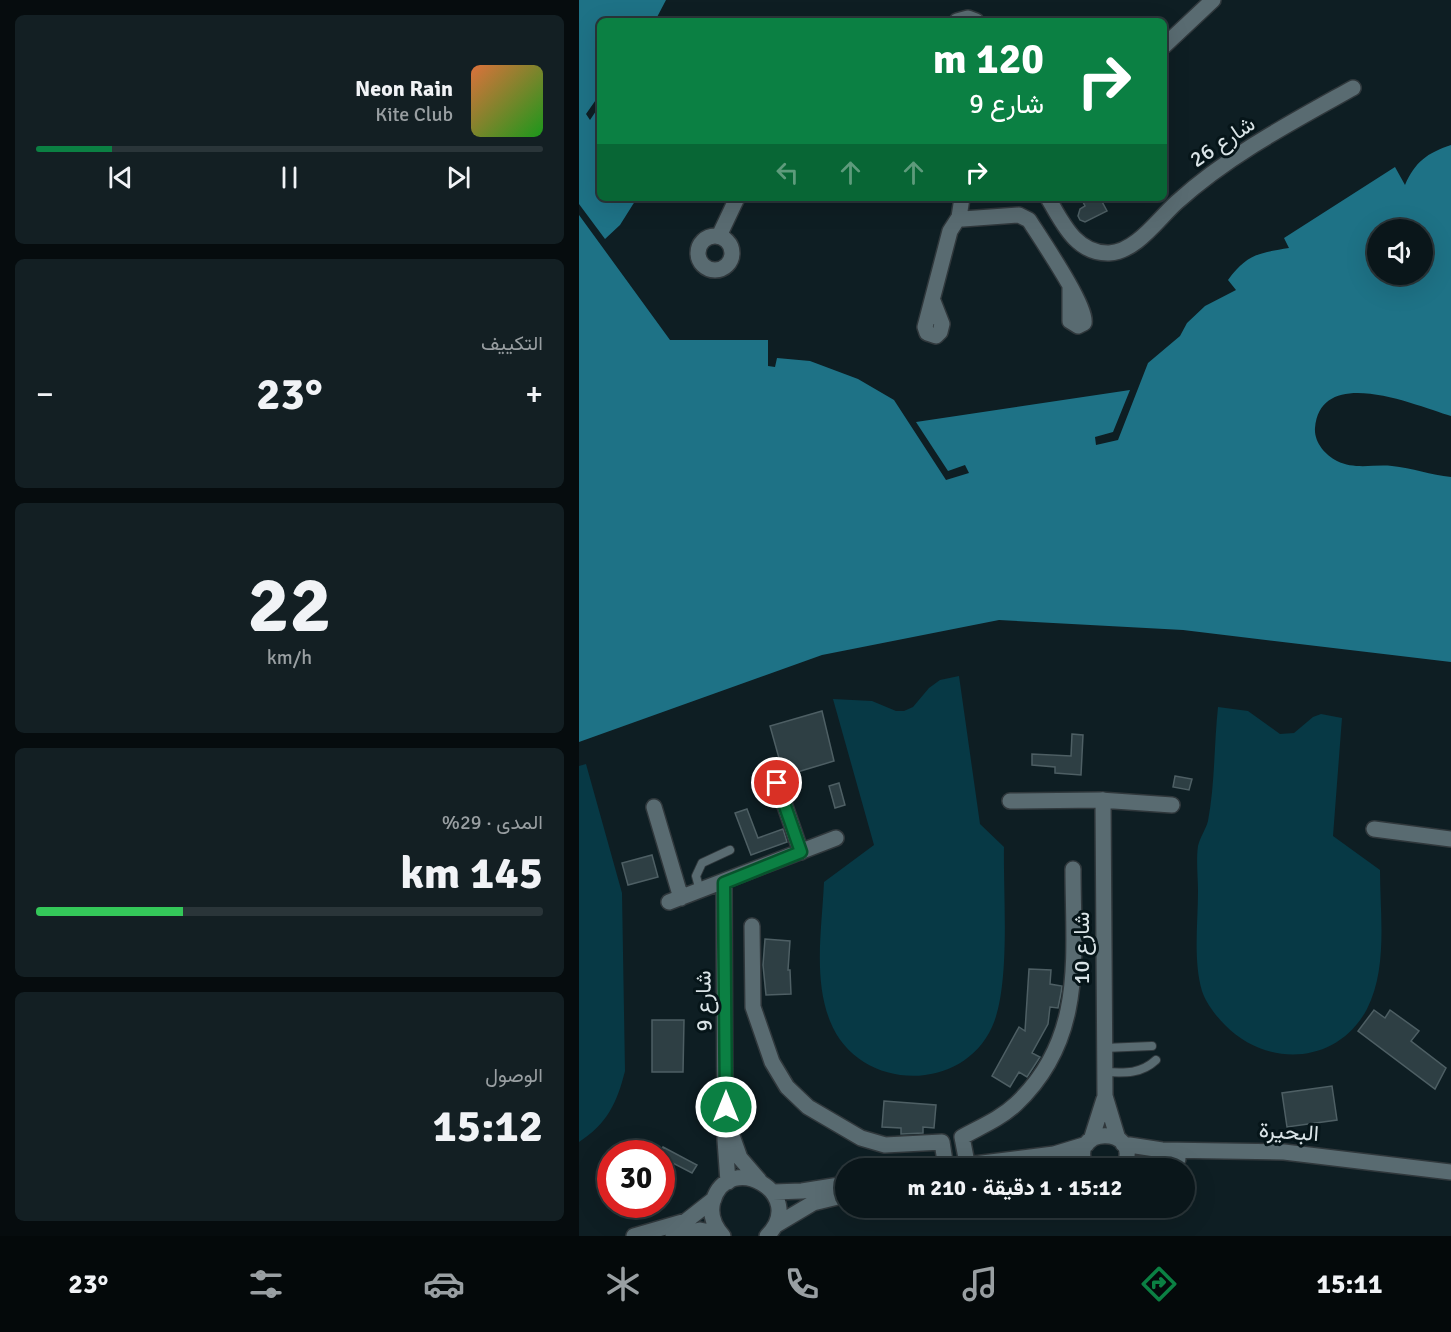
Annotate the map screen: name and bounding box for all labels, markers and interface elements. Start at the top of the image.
text: 120 m [933,34,1044,85]
icon: right [1065,42,1143,120]
text: Neon Rain [355,75,453,102]
text: شارع 9 [969,88,1044,121]
text: Kite Club [375,102,453,127]
street label: شارع 26 [1185,110,1261,174]
icon: left [771,156,804,189]
icon: ahead [834,156,867,189]
icon: ahead [897,156,930,189]
icon: right [960,156,993,189]
icon: previous [104,161,137,194]
icon: pause [273,161,306,194]
icon: next [442,161,475,194]
map controls [1367,219,1433,285]
button: sound [1367,219,1433,285]
text: التكييف [481,331,543,356]
text: 23° [256,367,323,422]
text: − [36,374,54,415]
text: + [525,374,543,415]
text: 22 [247,558,332,654]
text: km/h [267,645,312,670]
pin [751,757,802,808]
icon: arrive [760,766,793,799]
text: المدى · 29% [442,810,543,835]
text: 145 km [400,846,543,901]
street label: شارع 10 [1068,912,1096,984]
street label: شارع 9 [689,970,719,1032]
text: الوصول [485,1063,543,1088]
position arrow [694,1075,758,1139]
text: 15:12 [433,1099,543,1154]
street label: البحيرة [1258,1116,1320,1147]
speed limit sign: 30 [597,1140,675,1218]
text: 15:12 · 1 دقيقة · 210 m [908,1174,1122,1201]
icon: filters [245,1263,287,1305]
icon: car [423,1263,465,1305]
icon: climate [602,1263,644,1305]
icon: phone [781,1263,823,1305]
icon: music [959,1263,1001,1305]
icon: directions [1138,1263,1180,1305]
text: 23° [68,1268,108,1301]
text: 15:11 [1316,1268,1383,1301]

